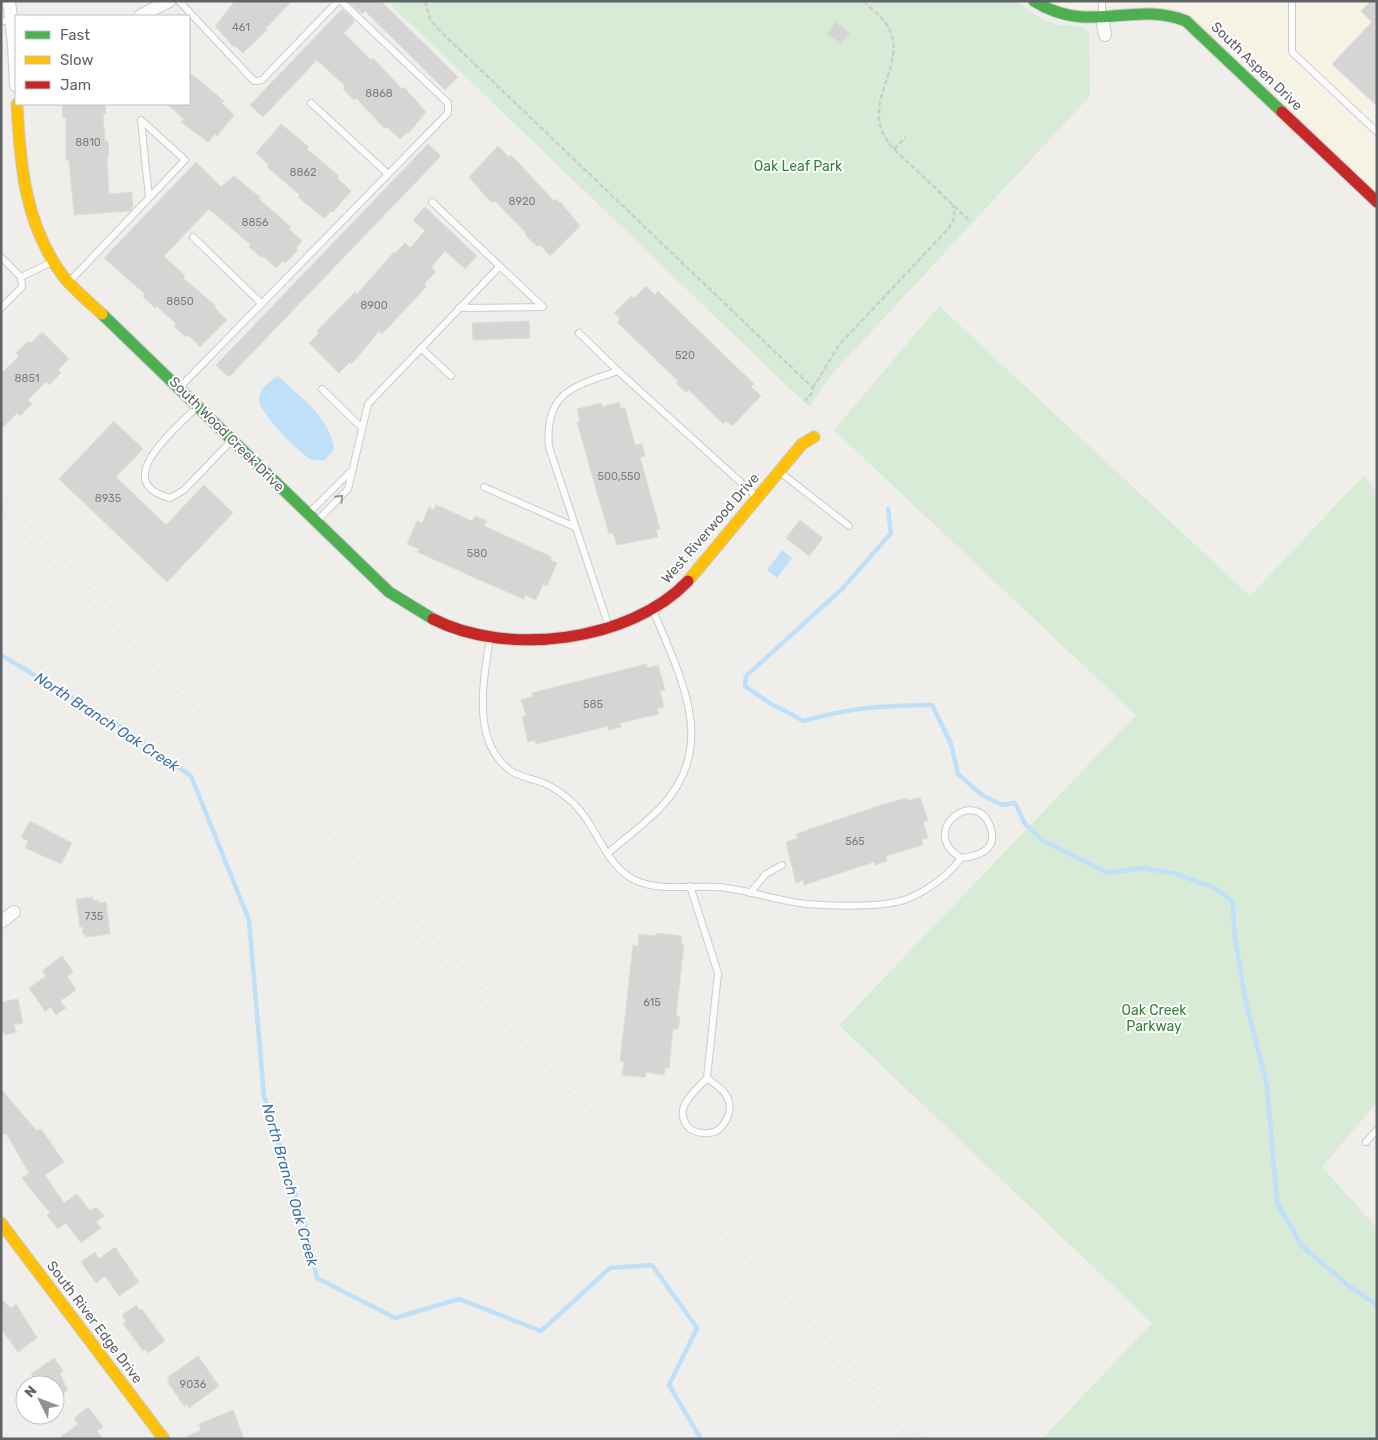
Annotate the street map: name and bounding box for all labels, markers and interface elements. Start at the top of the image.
legend [15,15,190,105]
street label: South Aspen Drive [1207,18,1306,114]
house number: 461 [232,21,250,34]
text: Fast [60,26,90,44]
text: Slow [60,51,93,69]
text: Jam [60,76,91,94]
house number: 8868 [365,87,393,100]
house number: 8810 [75,136,101,149]
park label: Oak Leaf Park [754,158,843,175]
house number: 8862 [289,166,317,179]
house number: 8920 [509,195,535,208]
house number: 8856 [241,216,269,229]
house number: 8850 [166,295,194,308]
house number: 8900 [360,299,388,312]
house number: 520 [675,349,695,362]
house number: 8851 [14,372,40,385]
street label: South Wood Creek Drive [166,373,288,495]
house number: 500,550 [597,470,641,483]
street label: West Riverwood Drive [658,470,763,587]
house number: 8935 [95,492,122,505]
one-way arrow [334,495,343,504]
house number: 580 [467,547,487,560]
water label: North Branch Oak Creek [31,669,183,776]
house number: 585 [583,698,603,711]
house number: 565 [845,835,865,848]
house number: 735 [85,910,104,923]
house number: 615 [643,996,661,1009]
park label: Oak Creek Parkway [1121,1002,1187,1035]
water label: North Branch Oak Creek [258,1101,322,1269]
street label: South River Edge Drive [43,1258,146,1387]
north arrow [15,1375,65,1425]
house number: 9036 [180,1378,207,1391]
text: N [21,1382,40,1401]

